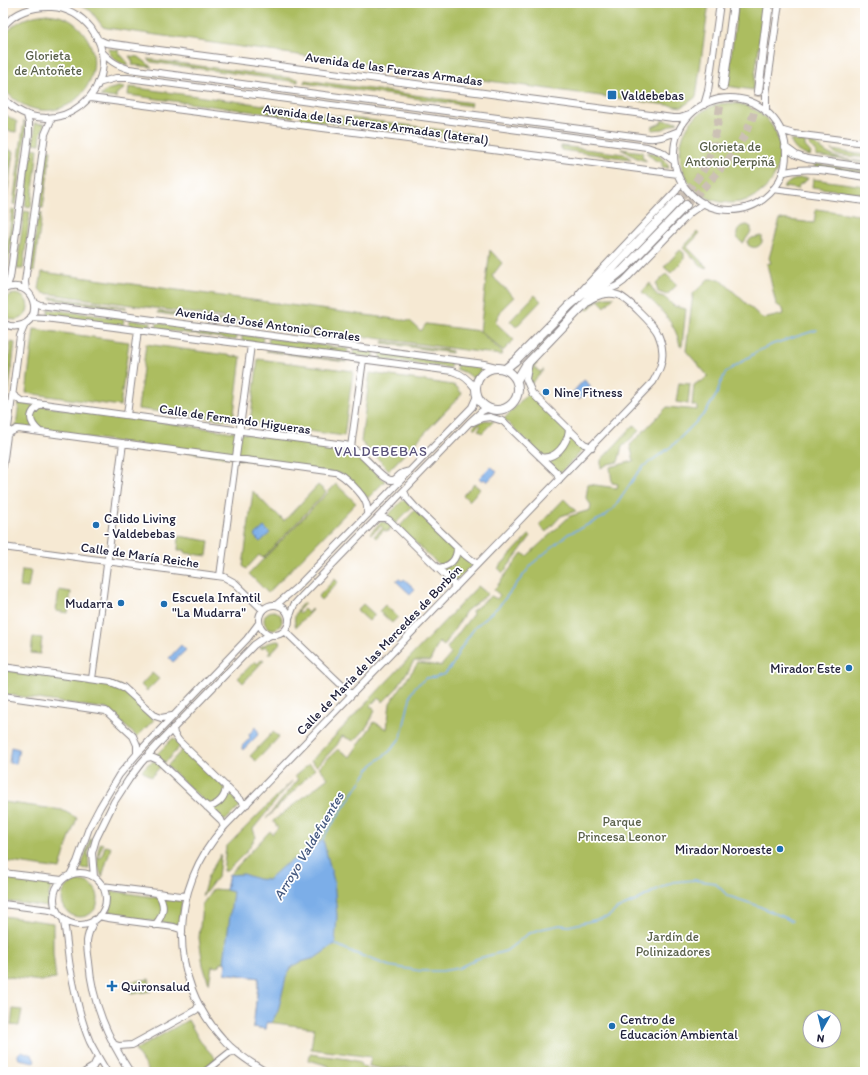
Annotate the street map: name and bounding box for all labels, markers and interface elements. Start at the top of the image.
park label: Glorieta de Antoñete [14,48,82,78]
street label: Avenida de las Fuerzas Armadas [304,49,484,89]
place label: Valdebebas [621,88,684,103]
marker: Valdebebas [606,89,618,101]
street label: Avenida de las Fuerzas Armadas (lateral) [262,101,490,147]
park label: Glorieta de Antonio Perpiñá [685,139,775,169]
street label: Avenida de José Antonio Corrales [175,304,361,344]
place label: Nine Fitness [554,385,623,400]
marker: Nine Fitness [541,387,551,397]
street label: Calle de Fernando Higueras [158,401,312,437]
district label: VALDEBEBAS [334,443,428,460]
place label: Calido Living - Valdebebas [104,511,176,541]
marker: Calido Living - Valdebebas [91,520,101,530]
street label: Calle de María Reiche [80,539,200,571]
street label: Calle de María de las Mercedes de Borbón [293,561,465,738]
place label: Escuela Infantil "La Mudarra" [172,590,261,620]
place label: Mudarra [65,596,113,611]
marker: Mudarra [116,598,126,608]
marker: Escuela Infantil "La Mudarra" [159,599,169,609]
place label: Mirador Este [770,661,841,676]
marker: Mirador Este [844,663,854,673]
water label: Arroyo Valdefuentes [270,788,348,903]
park label: Parque Princesa Leonor [578,814,667,844]
place label: Mirador Noroeste [675,842,772,857]
marker: Mirador Noroeste [775,844,785,854]
park label: Jardín de Polinizadores [636,929,710,959]
place label: Quironsalud [121,979,190,994]
marker: Quironsalud [106,980,118,992]
north arrow [802,1009,842,1049]
place label: Centro de Educación Ambiental [620,1012,738,1042]
marker: Centro de Educación Ambiental [607,1021,617,1031]
text: N [816,1031,825,1045]

